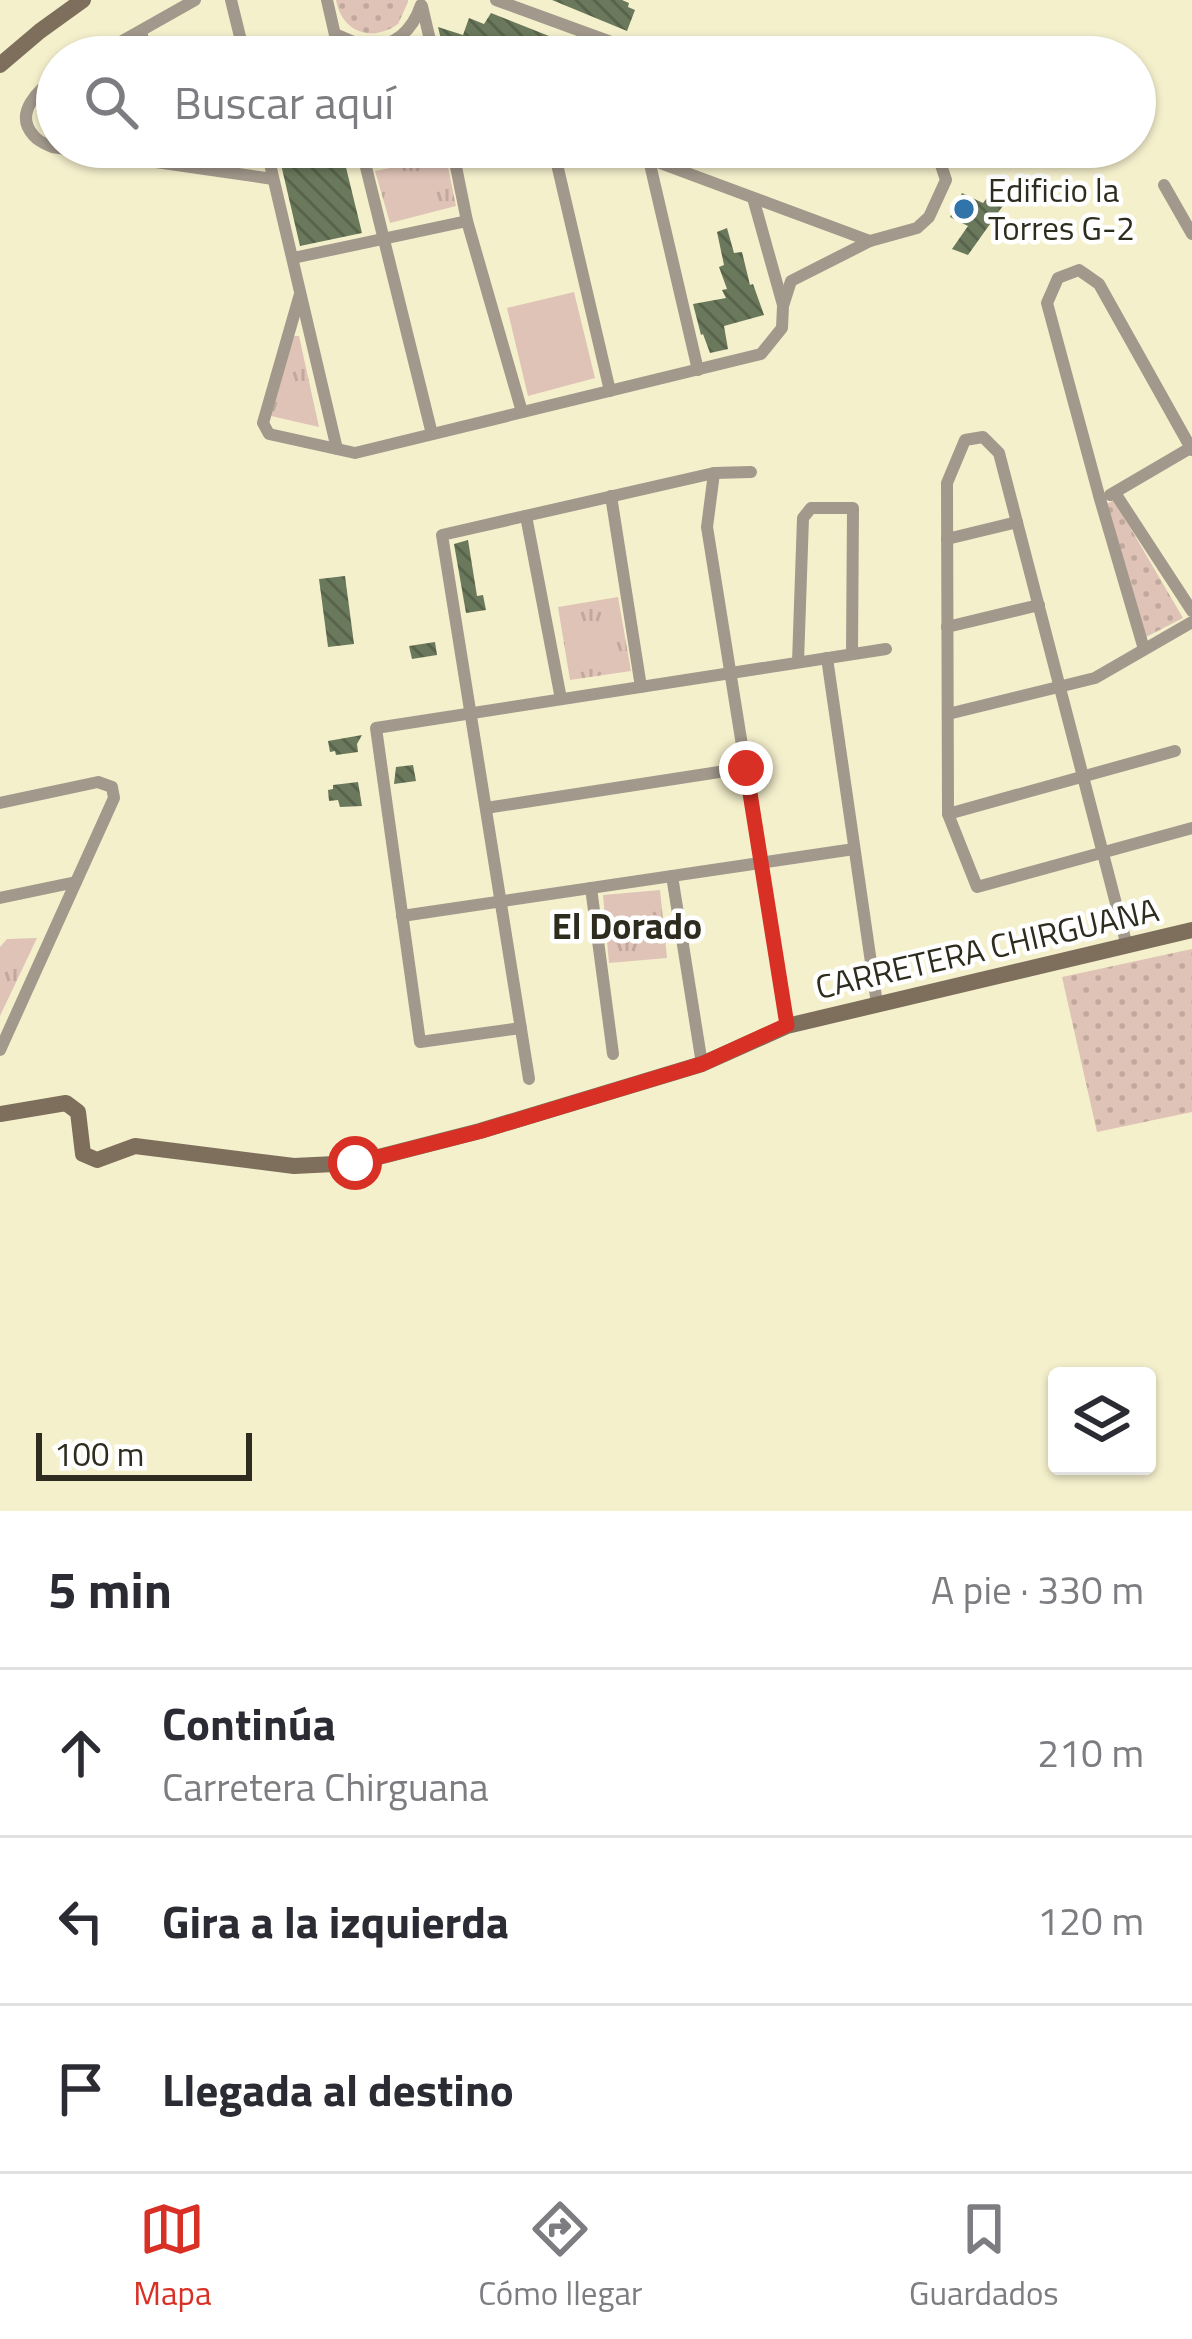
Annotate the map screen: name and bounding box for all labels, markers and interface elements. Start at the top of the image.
search box [36,36,1156,168]
text: Buscar aquí [174,68,394,136]
icon: search [78,69,144,135]
place label: Edificio la Torres G-2 [988,165,1135,253]
marker: Edificio la Torres G-2 [951,196,977,222]
route end [719,741,773,795]
street label: CARRETERA CHIRGUANA [810,884,1164,1012]
district label: El Dorado [552,898,702,953]
route start [328,1136,382,1190]
map controls [1048,1367,1156,1475]
button: layers [1048,1367,1156,1475]
scale bar [36,1427,252,1480]
text: 100 m [54,1429,144,1479]
text: 5 min [48,1550,172,1628]
text: A pie · 330 m [931,1560,1144,1619]
text: Continúa [162,1689,336,1757]
icon: ahead [48,1720,114,1786]
text: 210 m [1037,1723,1144,1782]
text: Carretera Chirguana [162,1757,489,1816]
text: Gira a la izquierda [162,1887,509,1955]
icon: left [48,1888,114,1954]
text: 120 m [1037,1891,1144,1950]
text: Llegada al destino [162,2055,514,2123]
icon: arrive [48,2056,114,2122]
tab: Mapa [133,2196,212,2318]
tab: Cómo llegar [478,2196,642,2318]
tab: Guardados [909,2196,1059,2318]

